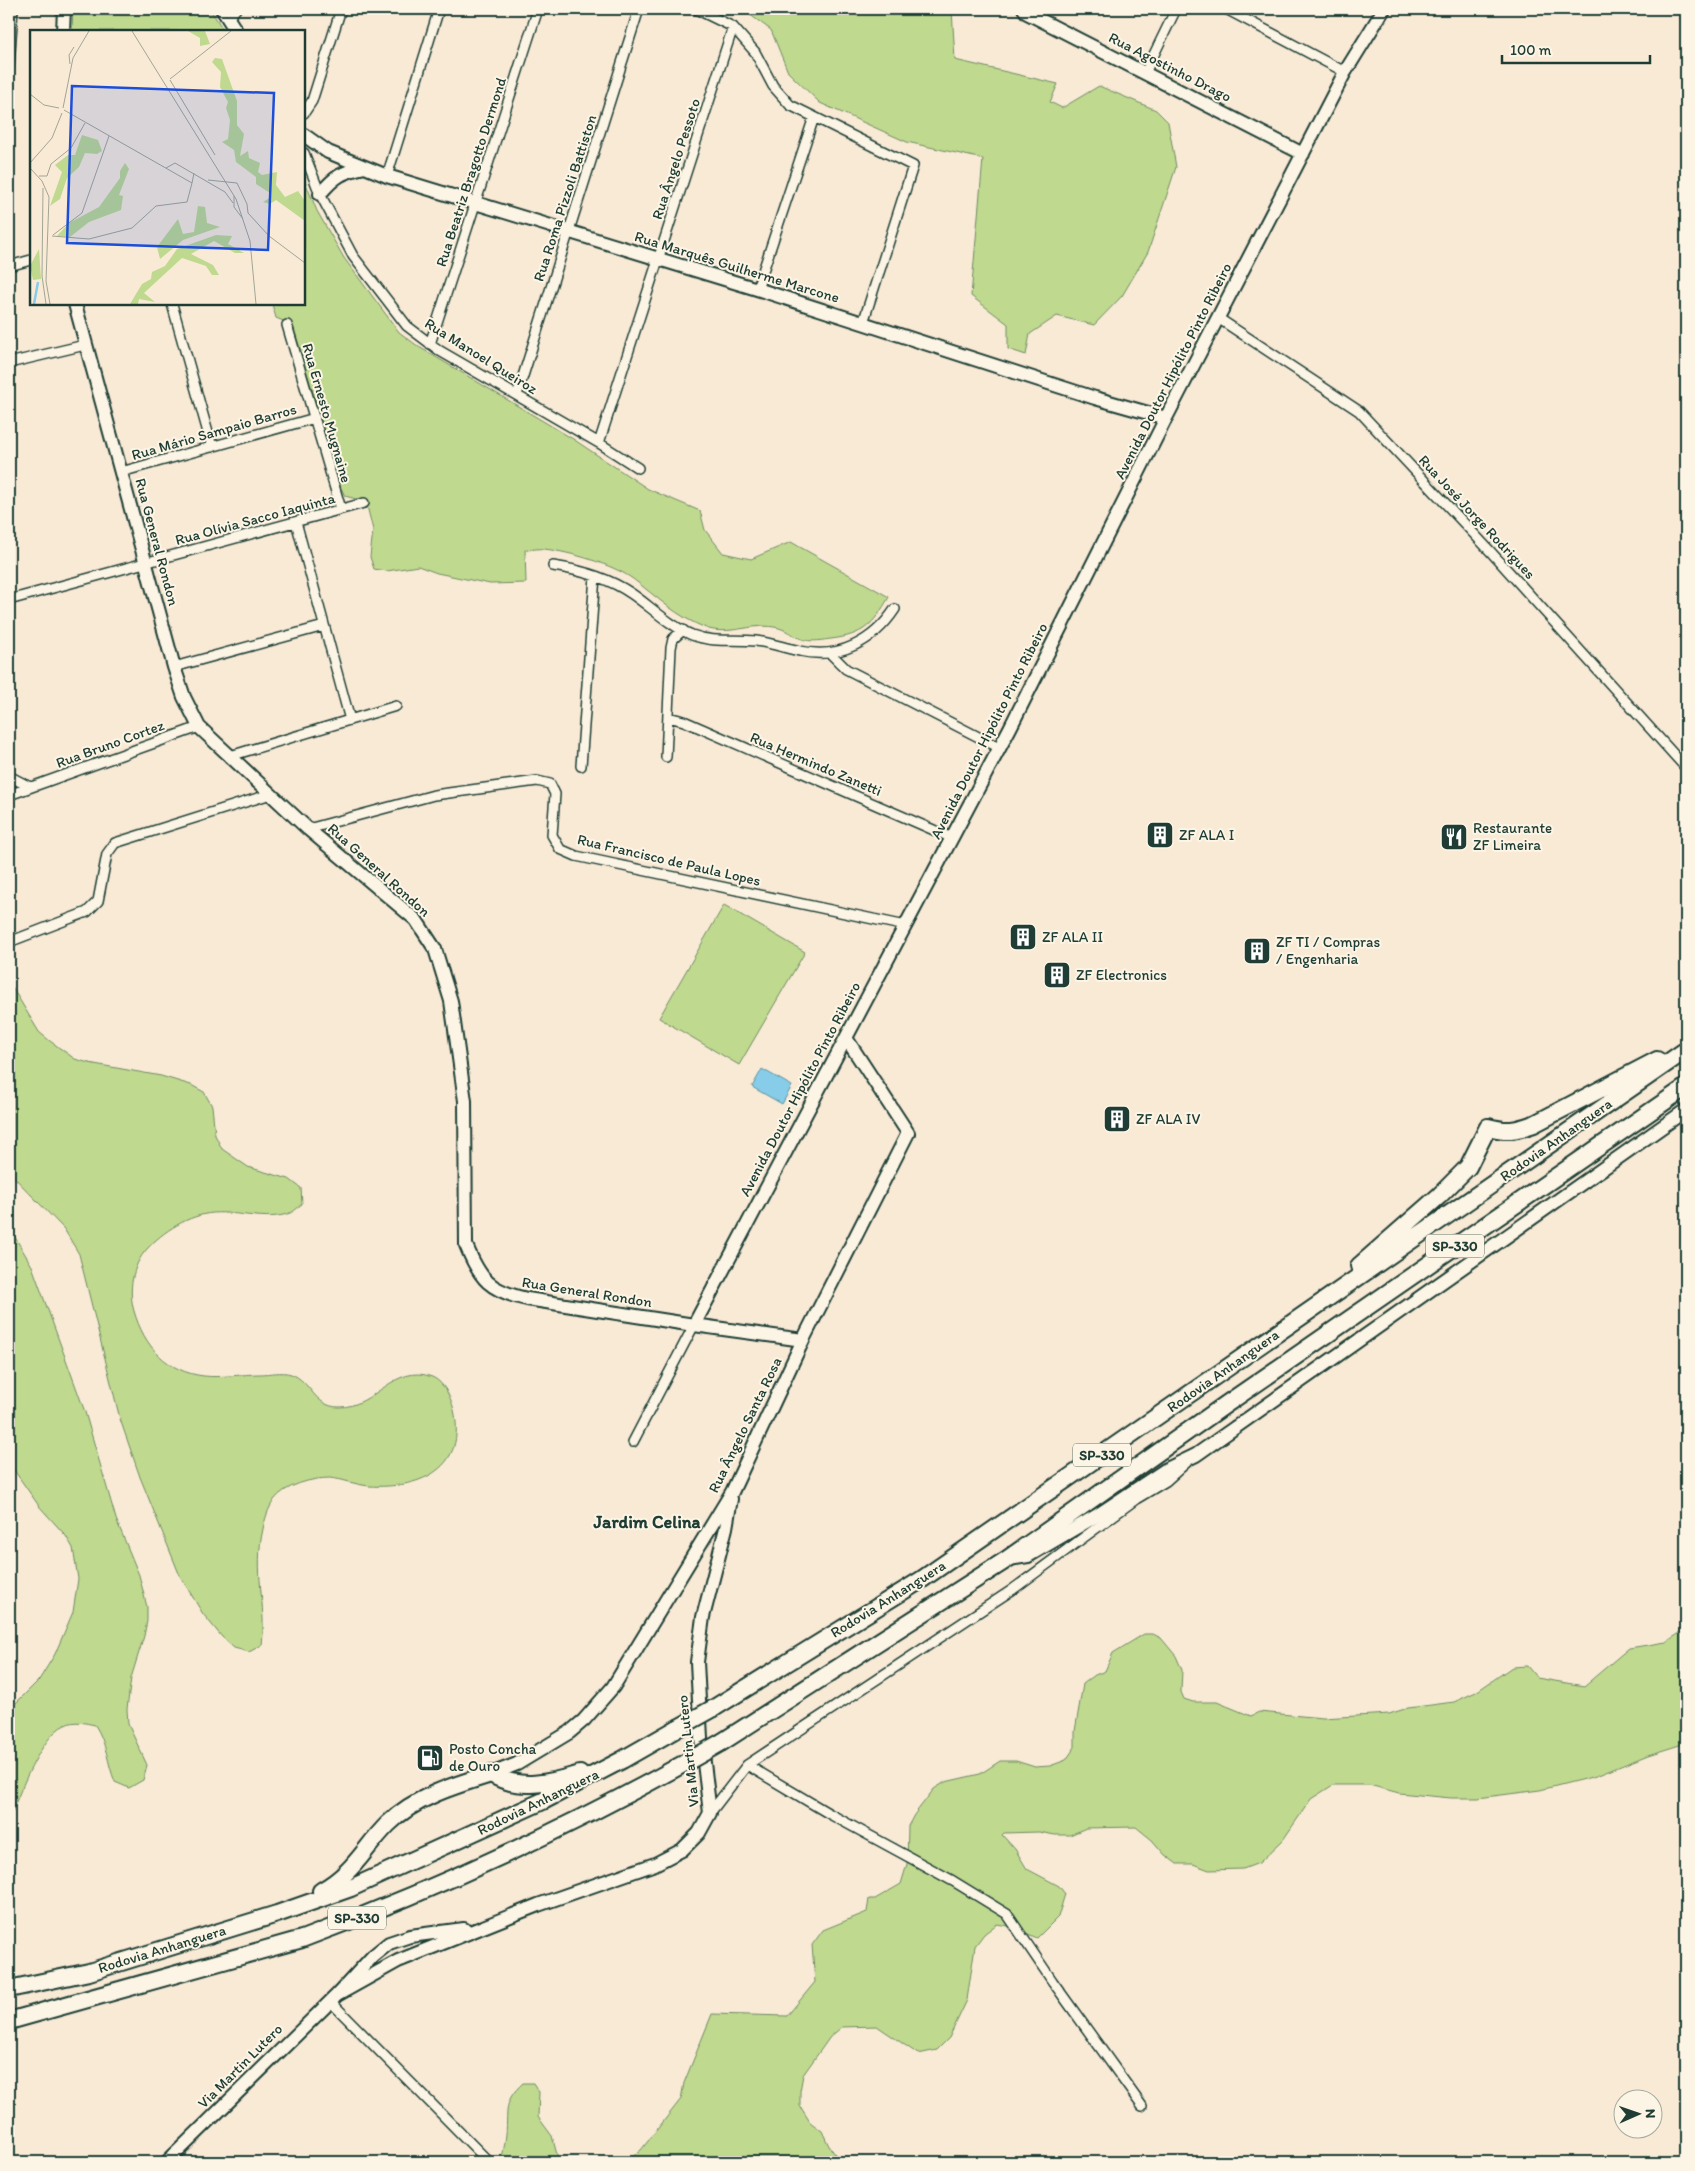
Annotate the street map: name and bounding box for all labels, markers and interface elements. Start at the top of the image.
street label: Rua Agostinho Drago [1106,28,1234,106]
inset map [30,30,305,305]
scale bar [1502,32,1650,64]
text: 100 m [1510,41,1552,59]
street label: Rua Beatriz Bragotto Dermond [432,74,510,269]
street label: Rua Ângelo Pessoto [648,96,704,222]
street label: Rua Roma Pizzoli Battiston [530,112,601,284]
street label: Rua Marquês Guilherme Marcone [632,227,842,307]
street label: Avenida Doutor Hipólito Pinto Ribeiro [1110,260,1236,482]
street label: Rua Manoel Queiroz [421,314,541,398]
street label: Rua Ernesto Mugnaine [298,341,356,485]
street label: Rua Mário Sampaio Barros [129,400,299,464]
street label: Rua José Jorge Rodrigues [1415,451,1539,583]
street label: Rua General Rondon [131,476,183,608]
street label: Rua Olívia Sacco Iaquinta [173,489,337,549]
street label: Avenida Doutor Hipólito Pinto Ribeiro [926,620,1052,842]
street label: Rua Bruno Cortez [53,716,167,772]
street label: Rua Hermindo Zanetti [747,728,885,800]
street label: Rua General Rondon [324,819,434,921]
place label: Restaurante ZF Limeira [1473,819,1552,854]
building icon: ZF ALA I [1145,820,1175,850]
restaurant icon: Restaurante ZF Limeira [1439,822,1469,852]
place label: ZF ALA I [1179,826,1234,844]
street label: Rua Francisco de Paula Lopes [575,830,763,890]
building icon: ZF ALA II [1008,922,1038,952]
place label: ZF ALA II [1042,928,1103,946]
place label: ZF TI / Compras / Engenharia [1276,933,1380,968]
building icon: ZF TI / Compras / Engenharia [1242,936,1272,966]
building icon: ZF Electronics [1042,960,1072,990]
place label: ZF Electronics [1076,966,1167,984]
street label: Avenida Doutor Hipólito Pinto Ribeiro [736,979,864,1199]
street label: Rodovia Anhanguera [1497,1094,1616,1185]
building icon: ZF ALA IV [1102,1104,1132,1134]
place label: ZF ALA IV [1136,1110,1200,1128]
road number: SP-330 [1426,1234,1484,1258]
street label: Rua General Rondon [521,1273,654,1311]
street label: Rodovia Anhanguera [1164,1325,1283,1416]
street label: Rua Ângelo Santa Rosa [704,1354,786,1496]
road number: SP-330 [1073,1444,1131,1466]
district label: Jardim Celina [593,1511,701,1533]
street label: Rodovia Anhanguera [827,1556,950,1642]
street label: Via Martin Lutero [673,1694,703,1808]
place label: Posto Concha de Ouro [449,1740,537,1775]
fuel station icon: Posto Concha de Ouro [415,1743,445,1773]
street label: Rodovia Anhanguera [474,1765,602,1839]
road number: SP-330 [328,1906,386,1930]
street label: Rodovia Anhanguera [96,1921,229,1977]
street label: Via Martin Lutero [194,2020,286,2112]
north arrow [1612,2088,1662,2138]
text: N [1642,2109,1659,2119]

